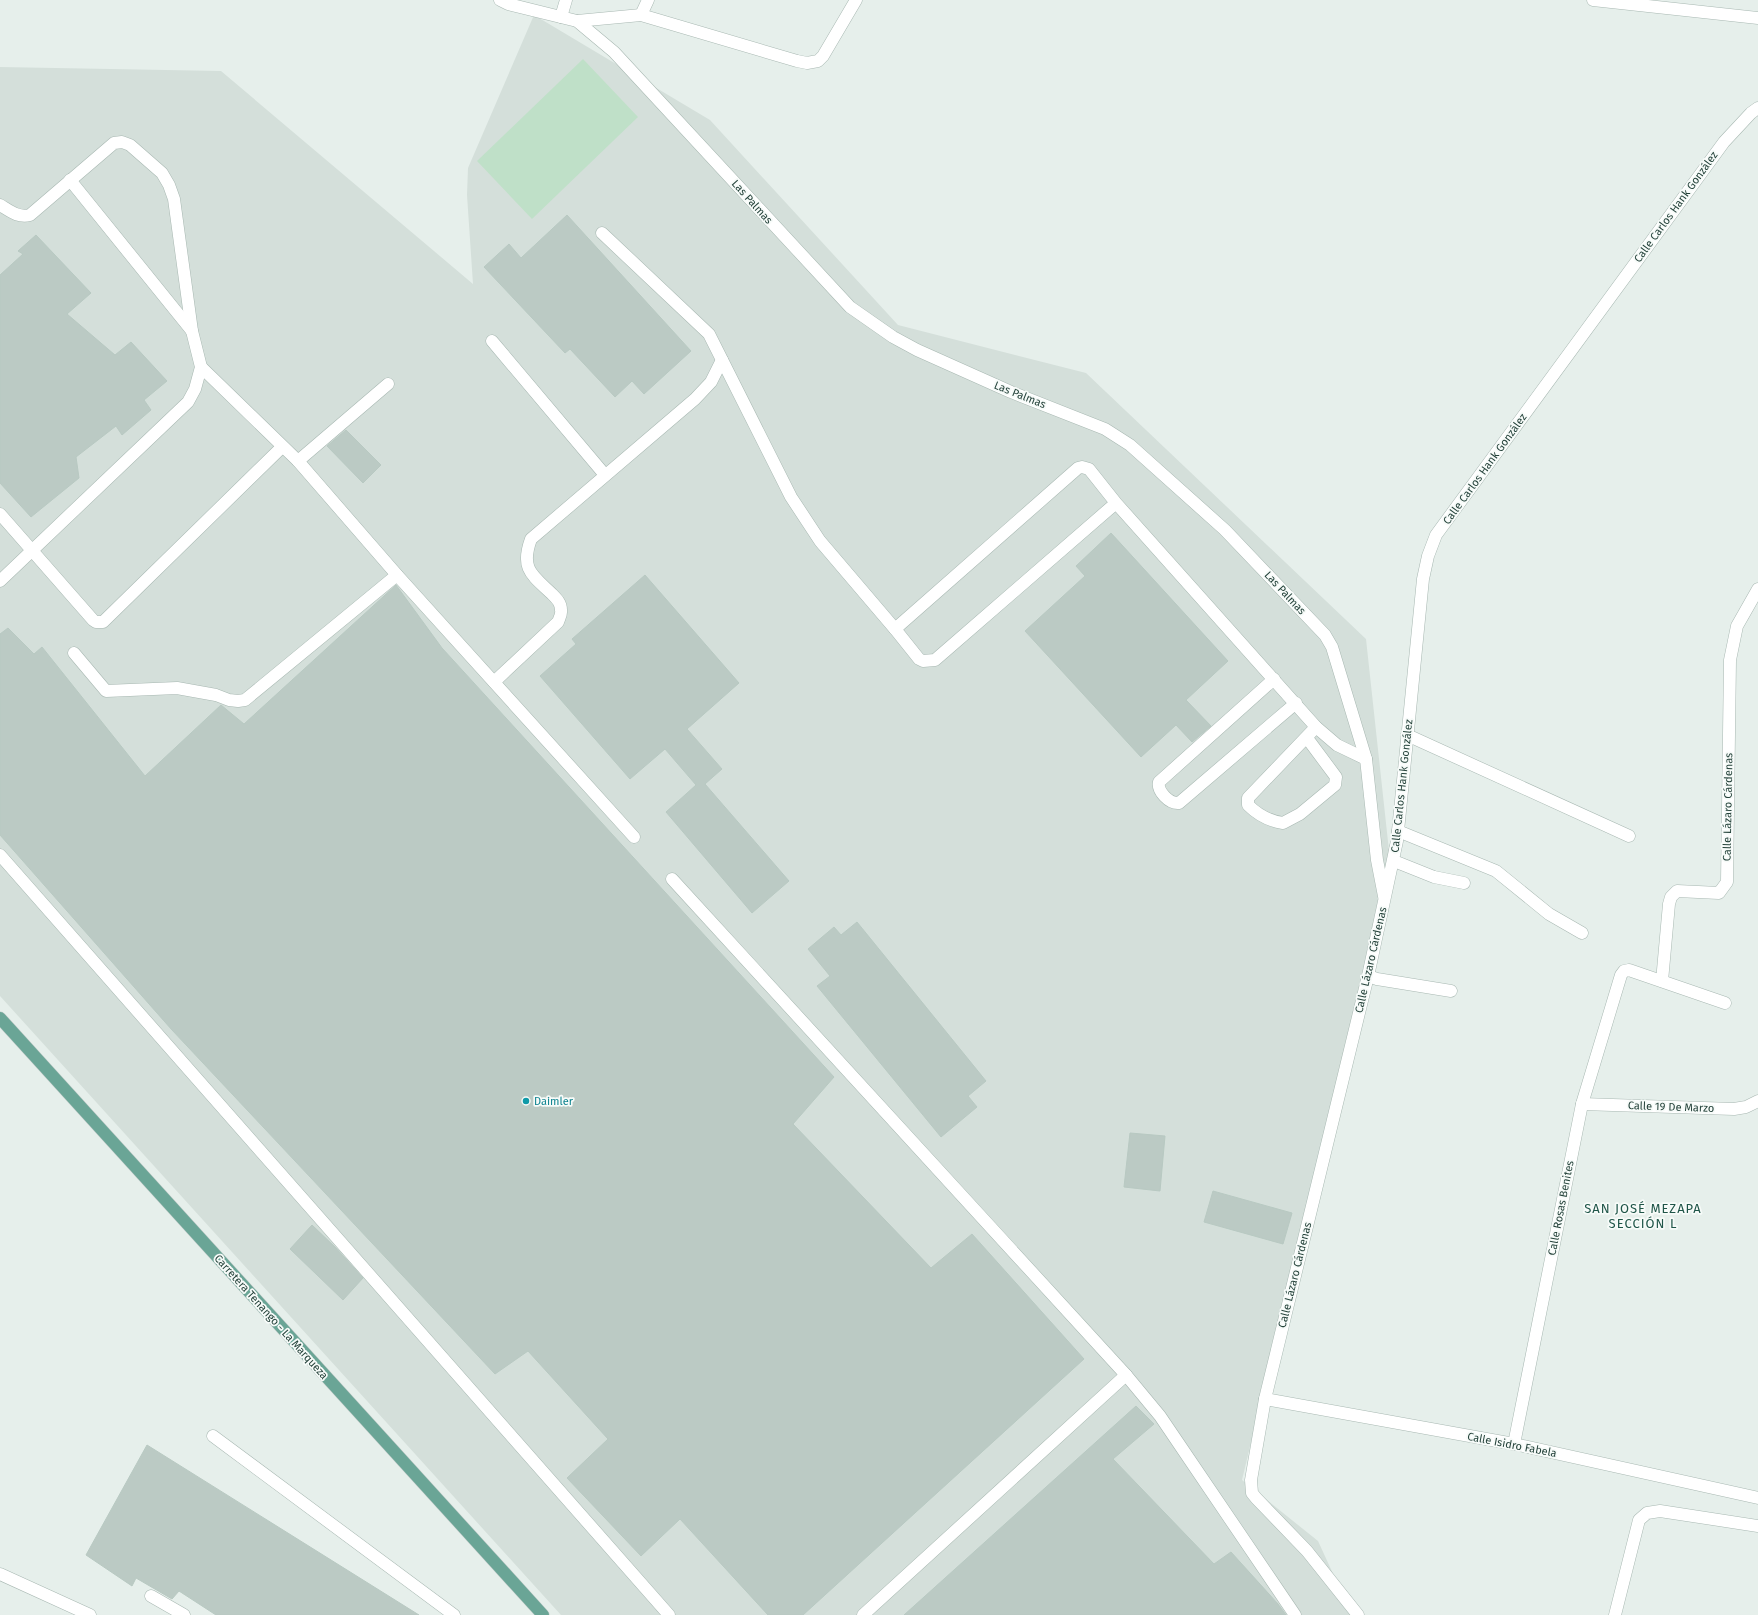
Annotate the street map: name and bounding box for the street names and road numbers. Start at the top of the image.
street label: Calle Carlos Hank González [1631,149,1721,265]
street label: Las Palmas [729,177,775,227]
street label: Las Palmas [992,379,1048,411]
street label: Calle Carlos Hank González [1440,411,1530,527]
street label: Las Palmas [1262,569,1308,617]
street label: Calle Carlos Hank González [1389,719,1415,853]
street label: Calle Lázaro Cárdenas [1721,753,1735,861]
street label: Calle Lázaro Cárdenas [1352,906,1390,1014]
street label: Calle 19 De Marzo [1628,1099,1714,1115]
street label: Calle Rosas Benites [1545,1160,1577,1256]
street label: Calle Lázaro Cárdenas [1276,1221,1314,1329]
street label: Carretera Tenango - La Marqueza [212,1252,330,1382]
street label: Calle Isidro Fabela [1466,1430,1558,1460]

